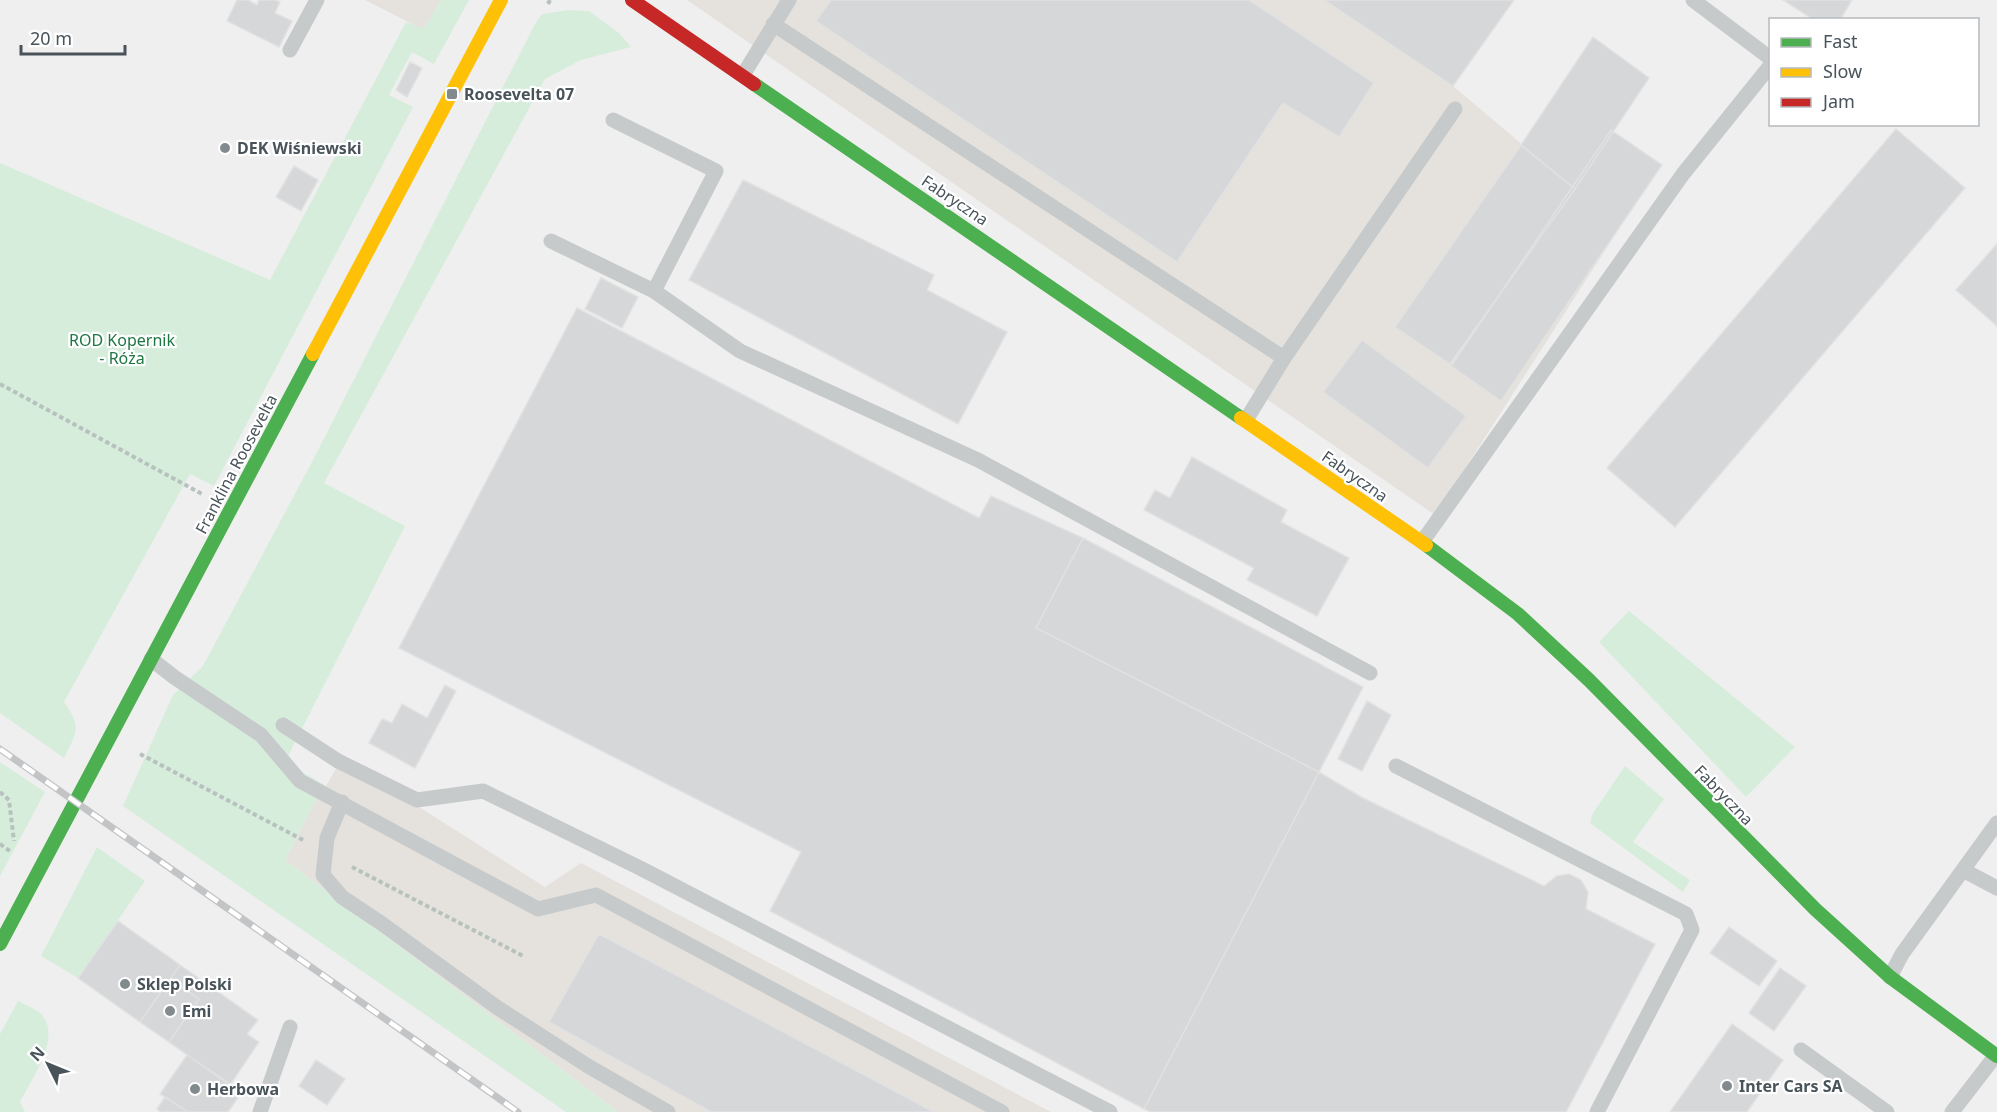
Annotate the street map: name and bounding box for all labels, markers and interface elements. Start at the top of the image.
scale bar [21,18,124,56]
legend [1769,18,1979,126]
text: 20 m [30,26,72,50]
text: Fast [1823,29,1858,53]
text: Slow [1823,59,1862,83]
place label: Roosevelta 07 [464,83,574,105]
marker: Roosevelta 07 [445,87,459,101]
text: Jam [1821,89,1855,113]
place label: DEK Wiśniewski [237,137,362,159]
marker: DEK Wiśniewski [218,141,232,155]
street label: Fabryczna [917,170,993,230]
park label: ROD Kopernik - Róża [69,329,175,369]
street label: Franklina Roosevelta [190,390,282,538]
street label: Fabryczna [1318,445,1392,507]
street label: Fabryczna [1690,760,1758,830]
place label: Sklep Polski [137,973,232,995]
marker: Sklep Polski [118,977,132,991]
place label: Emi [182,1000,211,1022]
marker: Emi [163,1004,177,1018]
north arrow [18,1034,78,1094]
text: N [25,1042,50,1066]
place label: Inter Cars SA [1739,1075,1843,1097]
place label: Herbowa [207,1078,279,1100]
marker: Inter Cars SA [1720,1079,1734,1093]
marker: Herbowa [188,1082,202,1096]

